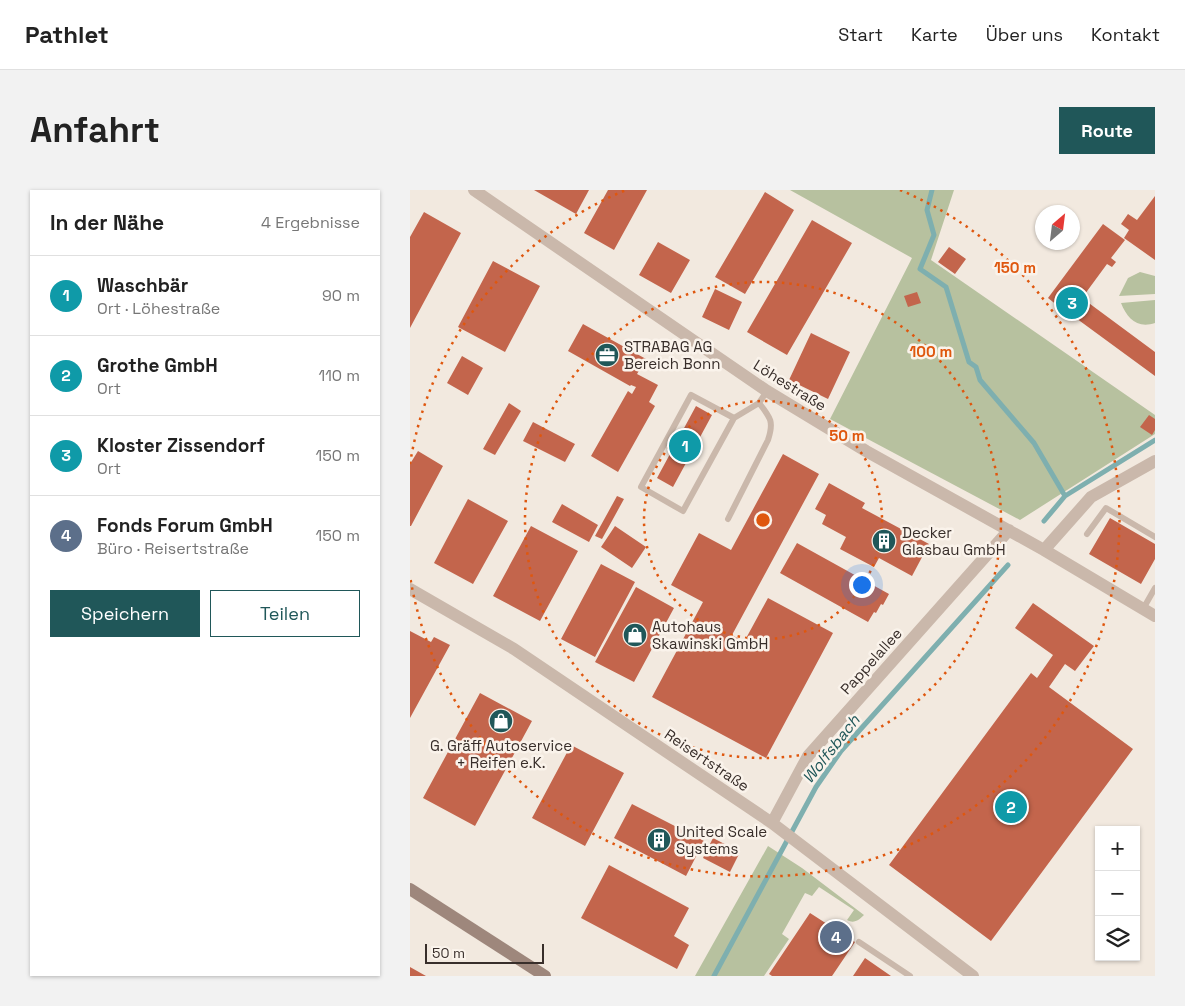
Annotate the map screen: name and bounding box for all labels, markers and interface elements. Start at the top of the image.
text: Pathlet [25,19,109,50]
text: Start [838,23,883,46]
text: Karte [911,23,958,46]
text: Über uns [986,23,1063,46]
text: Kontakt [1091,23,1160,46]
button: Route [1059,107,1155,154]
text: Anfahrt [30,108,160,152]
north arrow [1035,205,1080,250]
text: In der Nähe [50,209,164,236]
text: 4 Ergebnisse [261,212,360,233]
text: 150 m [994,258,1036,277]
text: Waschbär [97,273,188,298]
pin: 3 [1056,284,1088,322]
text: 1 [62,285,70,306]
text: 90 m [322,285,360,306]
text: Ort · Löhestraße [97,298,220,319]
place label: STRABAG AG Bereich Bonn [624,337,720,373]
office icon: STRABAG AG Bereich Bonn [594,342,620,368]
text: 100 m [910,342,952,361]
text: Grothe GmbH [97,353,218,378]
street label: Löhestraße [750,355,830,415]
text: 2 [61,365,71,386]
text: 110 m [318,365,360,386]
text: Ort [97,378,121,399]
text: 50 m [829,426,865,445]
pin: 1 [669,427,701,465]
text: Kloster Zissendorf [97,433,265,458]
text: 3 [61,445,71,466]
text: 150 m [316,445,360,466]
text: Ort [97,458,121,479]
centre of rings [754,511,772,529]
text: Fonds Forum GmbH [97,513,273,538]
place label: Decker Glasbau GmbH [902,523,1005,559]
text: 4 [61,525,71,546]
text: 150 m [316,525,360,546]
building icon: Decker Glasbau GmbH [871,528,897,554]
text: Büro · Reisertstraße [97,538,249,559]
your location [849,572,875,598]
button: Speichern [50,590,200,637]
button: Teilen [210,590,360,637]
place label: Autohaus Skawinski GmbH [652,617,768,653]
shop icon: Autohaus Skawinski GmbH [622,622,648,648]
street label: Pappelallee [836,624,906,698]
shop icon: G. Gräff Autoservice + Reifen e.K. [488,708,514,734]
water label: Wolfsbach [798,709,865,788]
street label: Reisertstraße [661,725,753,795]
place label: G. Gräff Autoservice + Reifen e.K. [430,736,572,772]
pin: 2 [995,788,1027,826]
place label: United Scale Systems [676,822,767,858]
map controls [1095,826,1140,961]
button: + [1095,826,1140,871]
building icon: United Scale Systems [646,827,672,853]
button: − [1095,871,1140,916]
button: layers [1095,916,1140,961]
pin: 4 [820,918,852,956]
scale bar [425,941,544,964]
text: 50 m [432,944,465,962]

